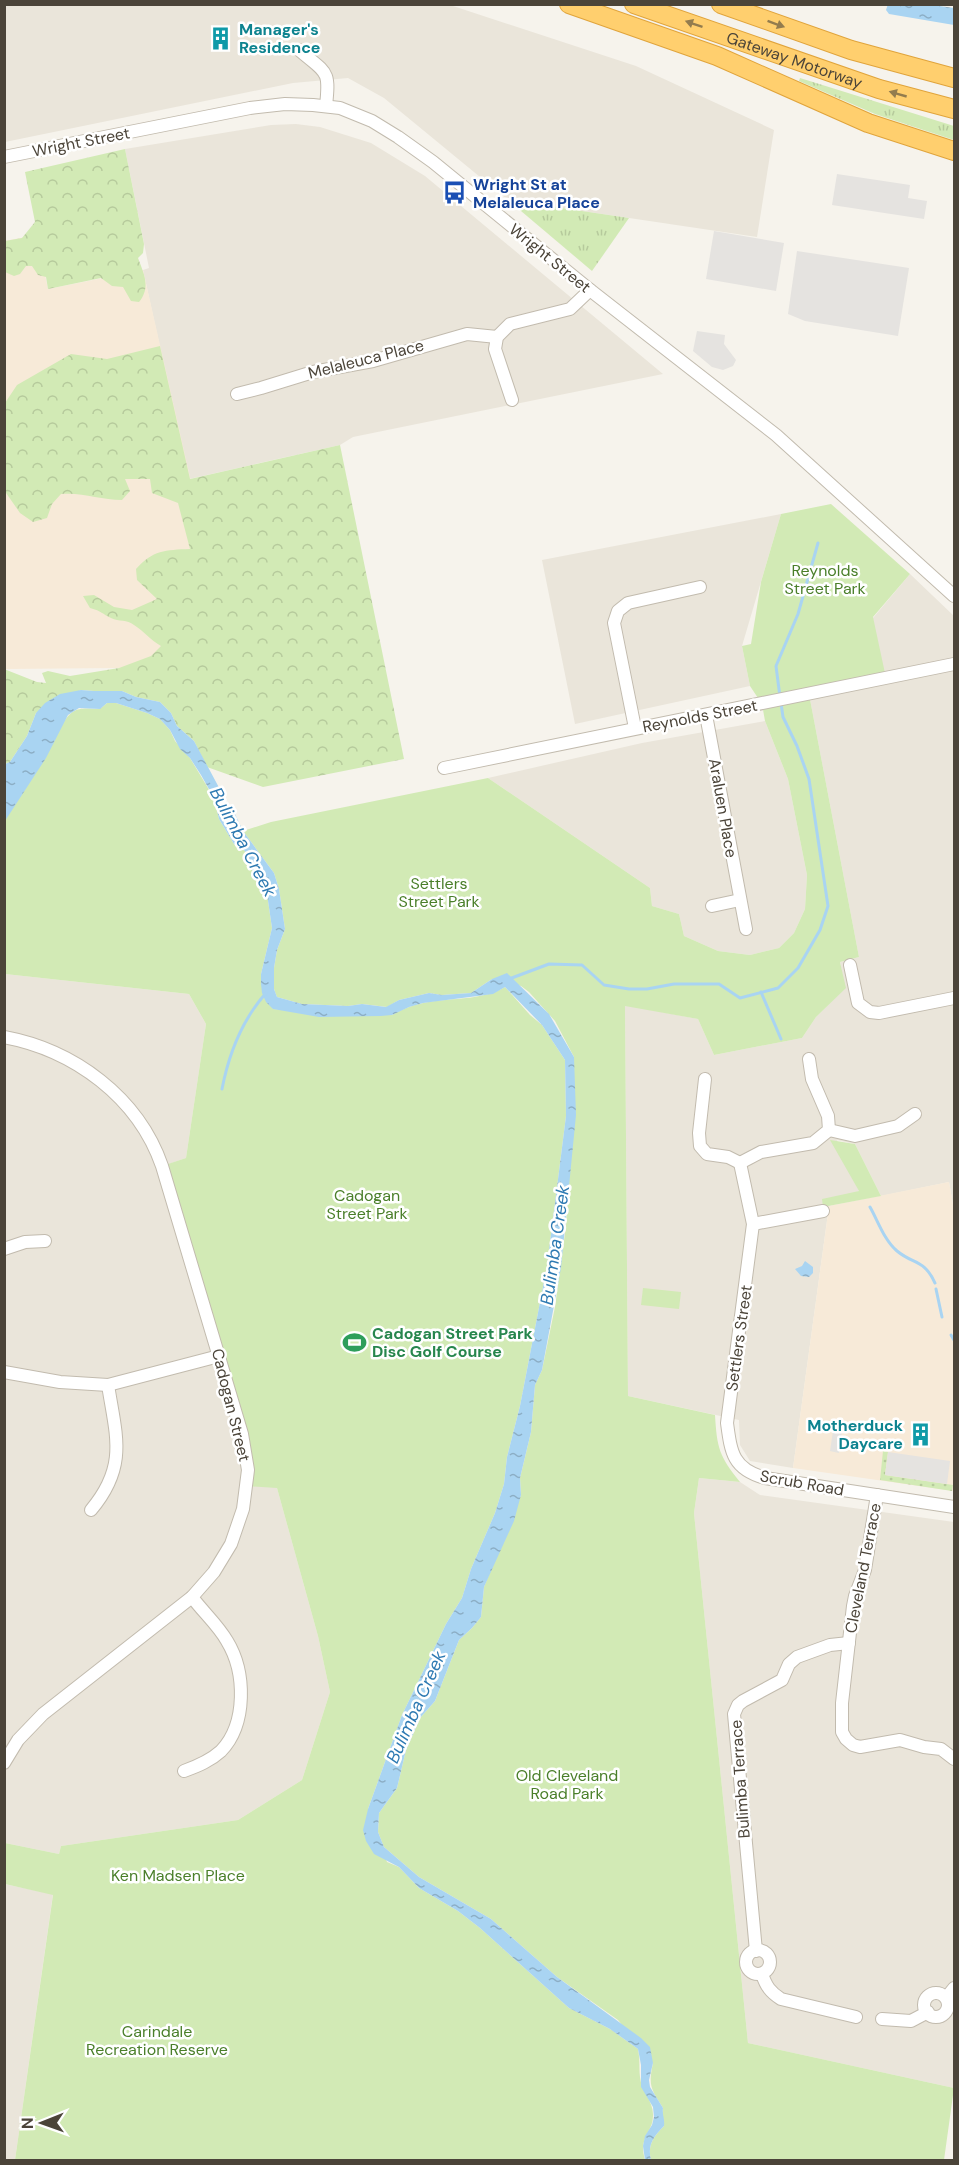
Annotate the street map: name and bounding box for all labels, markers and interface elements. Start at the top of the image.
place label: Manager's Residence [239,19,320,58]
one-way arrow [685,19,703,29]
one-way arrow [767,20,785,30]
building icon: Manager's Residence [208,25,234,51]
street label: Gateway Motorway [724,26,865,93]
one-way arrow [889,89,907,98]
street label: Wright Street [30,122,132,162]
place label: Wright St at Melaleuca Place [473,174,600,213]
bus stop icon: Wright St at Melaleuca Place [442,180,468,206]
street label: Wright Street [505,219,595,297]
street label: Melaleuca Place [306,334,426,384]
park label: Reynolds Street Park [784,560,866,599]
street label: Reynolds Street [641,695,759,737]
street label: Araluen Place [704,757,742,859]
water label: Bulimba Creek [204,783,282,902]
park label: Settlers Street Park [398,873,480,912]
water label: Bulimba Creek [535,1183,575,1306]
park label: Cadogan Street Park [326,1185,408,1224]
street label: Settlers Street [721,1284,757,1392]
place label: Cadogan Street Park Disc Golf Course [372,1323,534,1362]
sports icon: Cadogan Street Park Disc Golf Course [341,1329,367,1355]
street label: Cadogan Street [207,1346,255,1464]
place label: Motherduck Daycare [807,1415,904,1454]
building icon: Motherduck Daycare [908,1421,934,1447]
street label: Scrub Road [758,1465,846,1501]
street label: Cleveland Terrace [840,1501,886,1635]
water label: Bulimba Creek [380,1646,452,1767]
street label: Bulimba Terrace [725,1719,755,1839]
park label: Old Cleveland Road Park [516,1765,618,1804]
park label: Ken Madsen Place [111,1865,245,1886]
park label: Carindale Recreation Reserve [86,2021,228,2060]
north arrow [12,2093,72,2153]
text: N [17,2117,38,2129]

